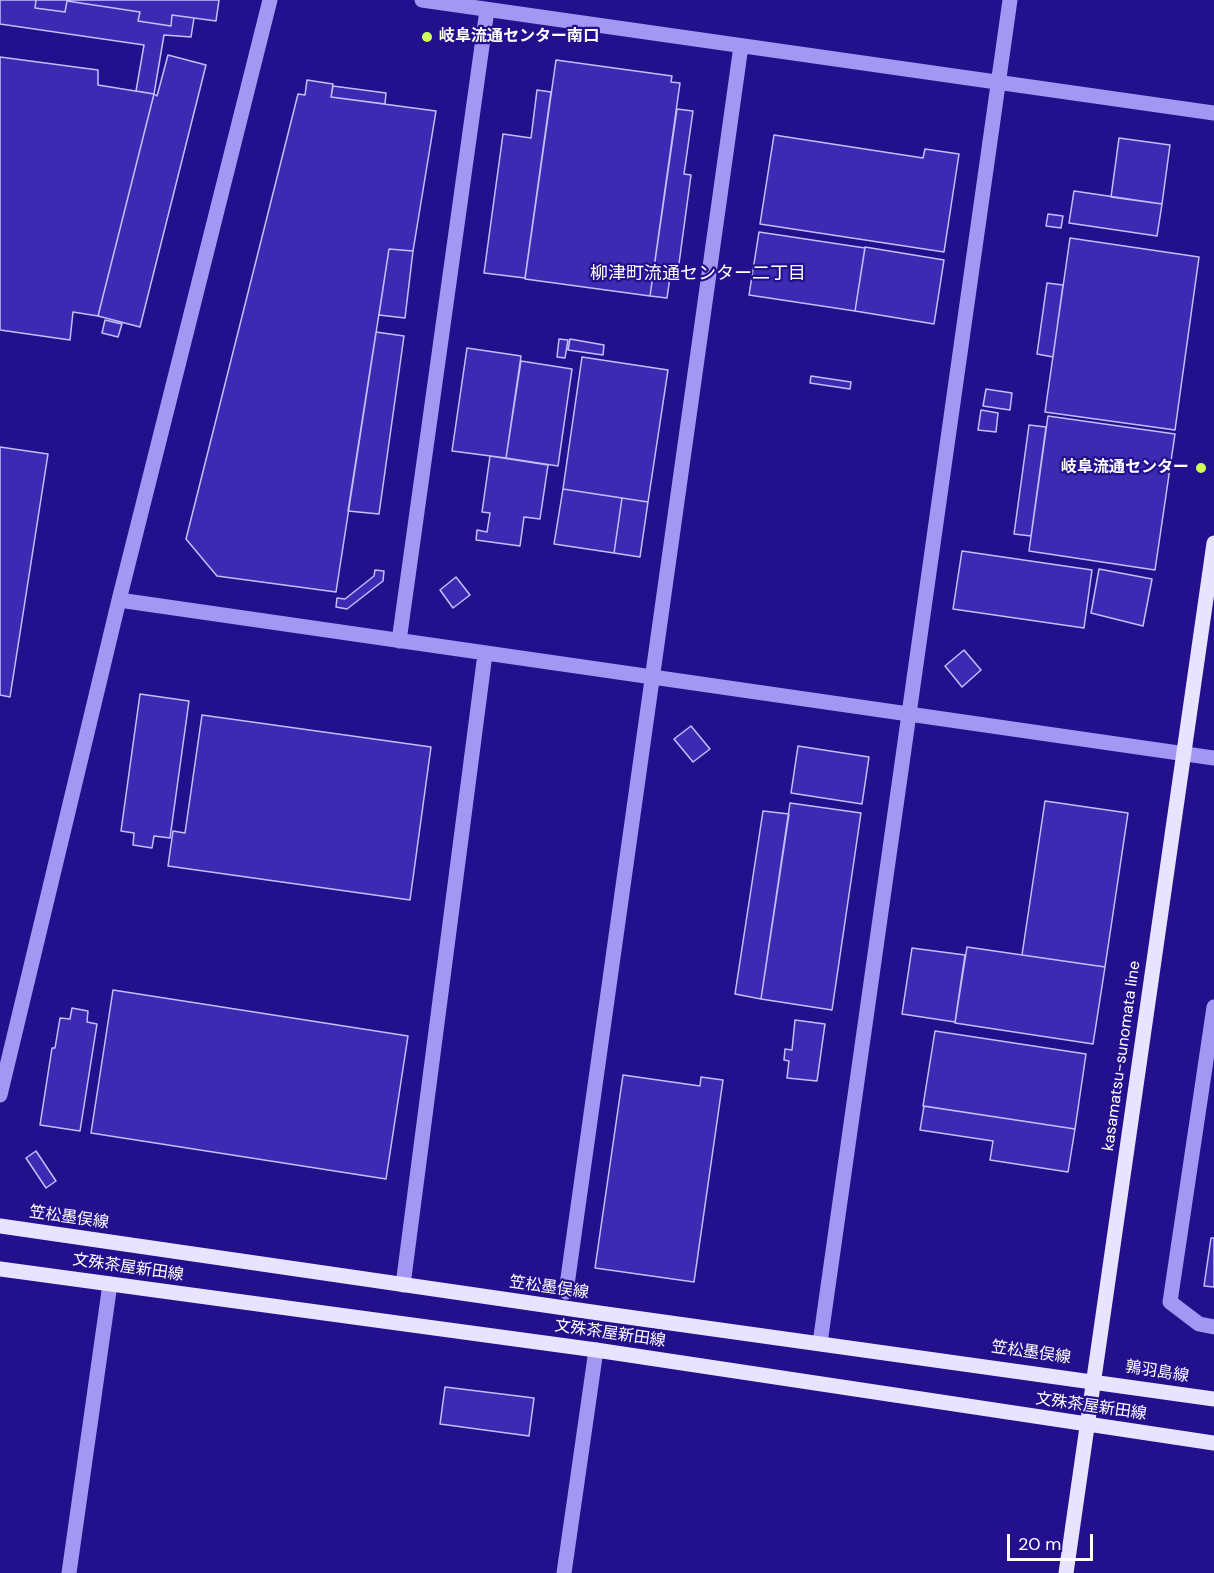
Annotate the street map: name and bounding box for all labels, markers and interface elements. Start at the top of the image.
place label: 岐阜流通センター南口 [439,27,599,47]
marker: 岐阜流通センター南口 [420,30,434,44]
district label: 柳津町流通センター二丁目 [590,263,806,285]
place label: 岐阜流通センター [1061,458,1189,478]
marker: 岐阜流通センター [1194,461,1208,475]
street label: kasamatsu-sunomata line [1099,960,1145,1152]
street label: 笠松墨俣線 [28,1203,110,1233]
street label: 文殊茶屋新田線 [71,1251,185,1285]
street label: 笠松墨俣線 [508,1273,590,1303]
street label: 文殊茶屋新田線 [553,1317,667,1351]
street label: 笠松墨俣線 [990,1338,1072,1368]
street label: 鶉羽島線 [1124,1358,1190,1386]
street label: 文殊茶屋新田線 [1034,1390,1148,1424]
scale bar [1010,1522,1096,1560]
text: 20 m [1018,1532,1061,1556]

